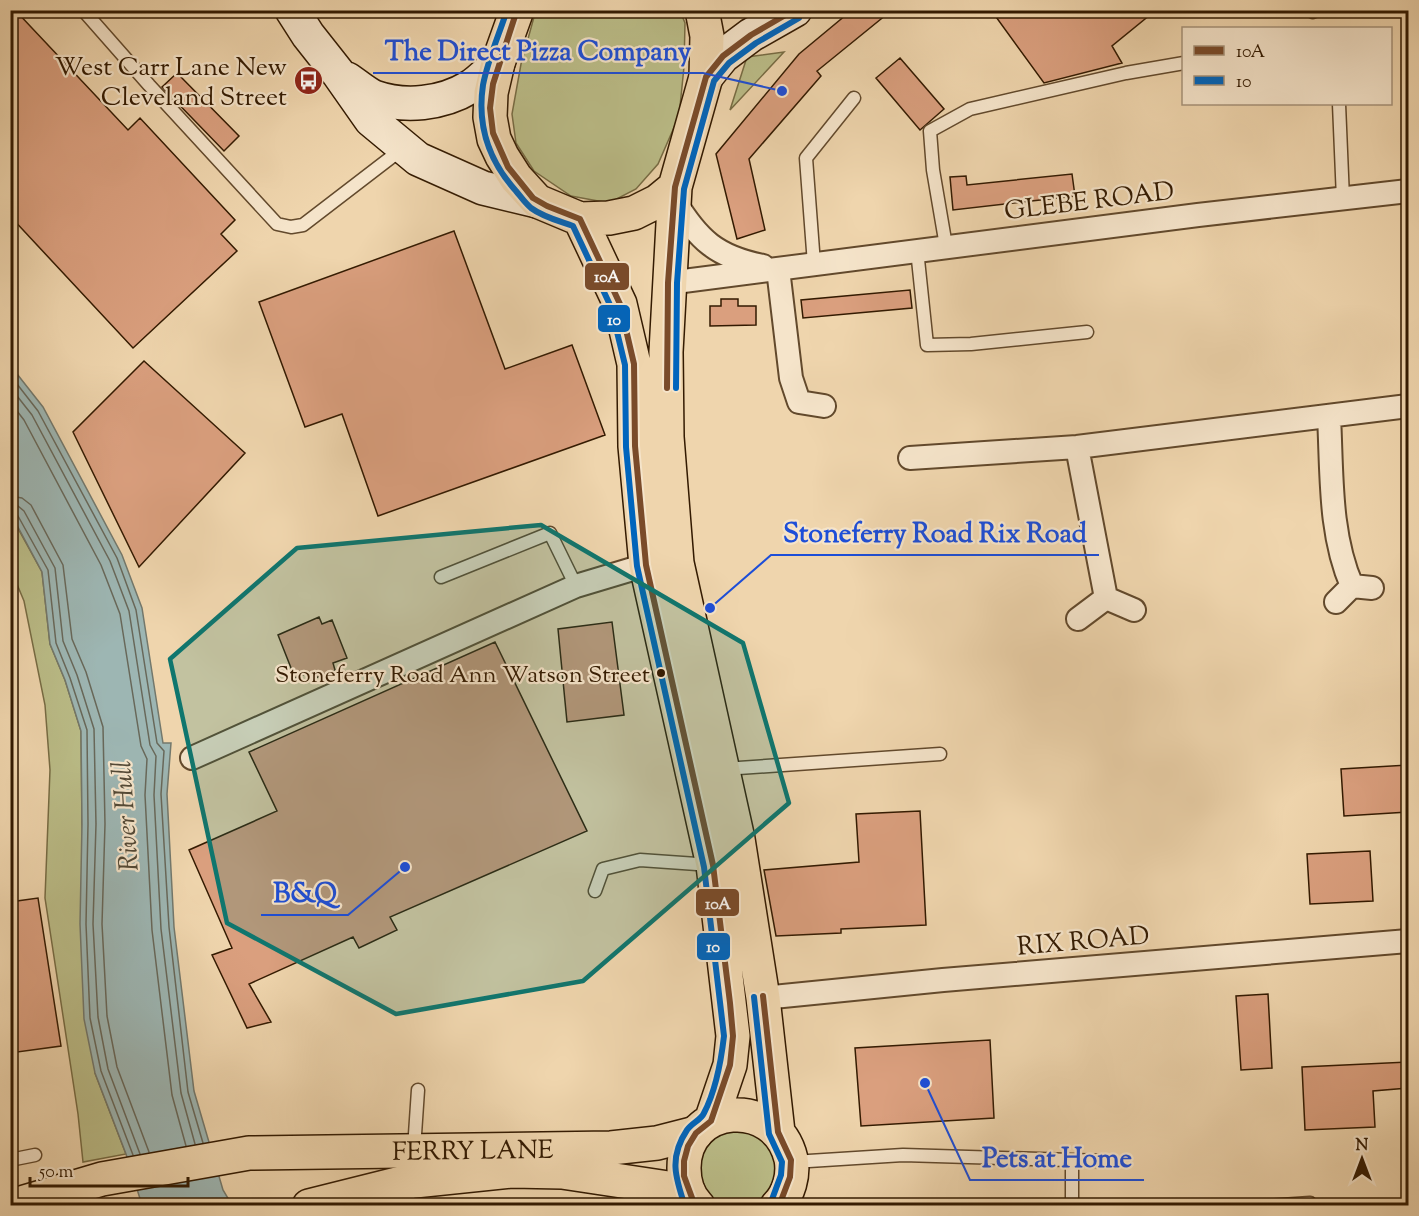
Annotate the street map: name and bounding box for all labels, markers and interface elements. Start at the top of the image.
legend [1182,27,1392,105]
callout: The Direct Pizza Company [373,28,703,73]
text: The Direct Pizza Company [385,34,692,73]
text: 10A [1236,40,1266,66]
place label: West Carr Lane New Cleveland Street [55,50,287,117]
bus stop icon: West Carr Lane New Cleveland Street [292,65,324,97]
text: 10 [1236,70,1251,96]
street label: GLEBE ROAD [1002,174,1176,231]
line badge: 10A [584,262,630,291]
text: 10A [594,267,620,290]
line badge: 10 [597,304,631,333]
text: 10 [607,310,621,333]
callout: Stoneferry Road Rix Road [771,510,1099,555]
text: Stoneferry Road Rix Road [783,516,1088,555]
place label: Stoneferry Road Ann Watson Street [275,659,650,693]
marker: Stoneferry Road Ann Watson Street [655,667,667,679]
water label: River Hull [104,759,151,872]
callout: B&Q [261,870,348,915]
text: B&Q [273,876,340,915]
line badge: 10A [695,888,740,917]
text: 10A [705,894,731,917]
street label: RIX ROAD [1015,918,1151,967]
line badge: 10 [696,932,731,961]
text: 10 [706,937,720,960]
north arrow [1332,1129,1392,1189]
street label: FERRY LANE [392,1133,554,1172]
callout: Pets at Home [970,1135,1144,1180]
text: N [1356,1135,1369,1158]
text: Pets at Home [982,1141,1132,1180]
scale bar [30,1150,188,1188]
text: 50 m [38,1160,74,1186]

